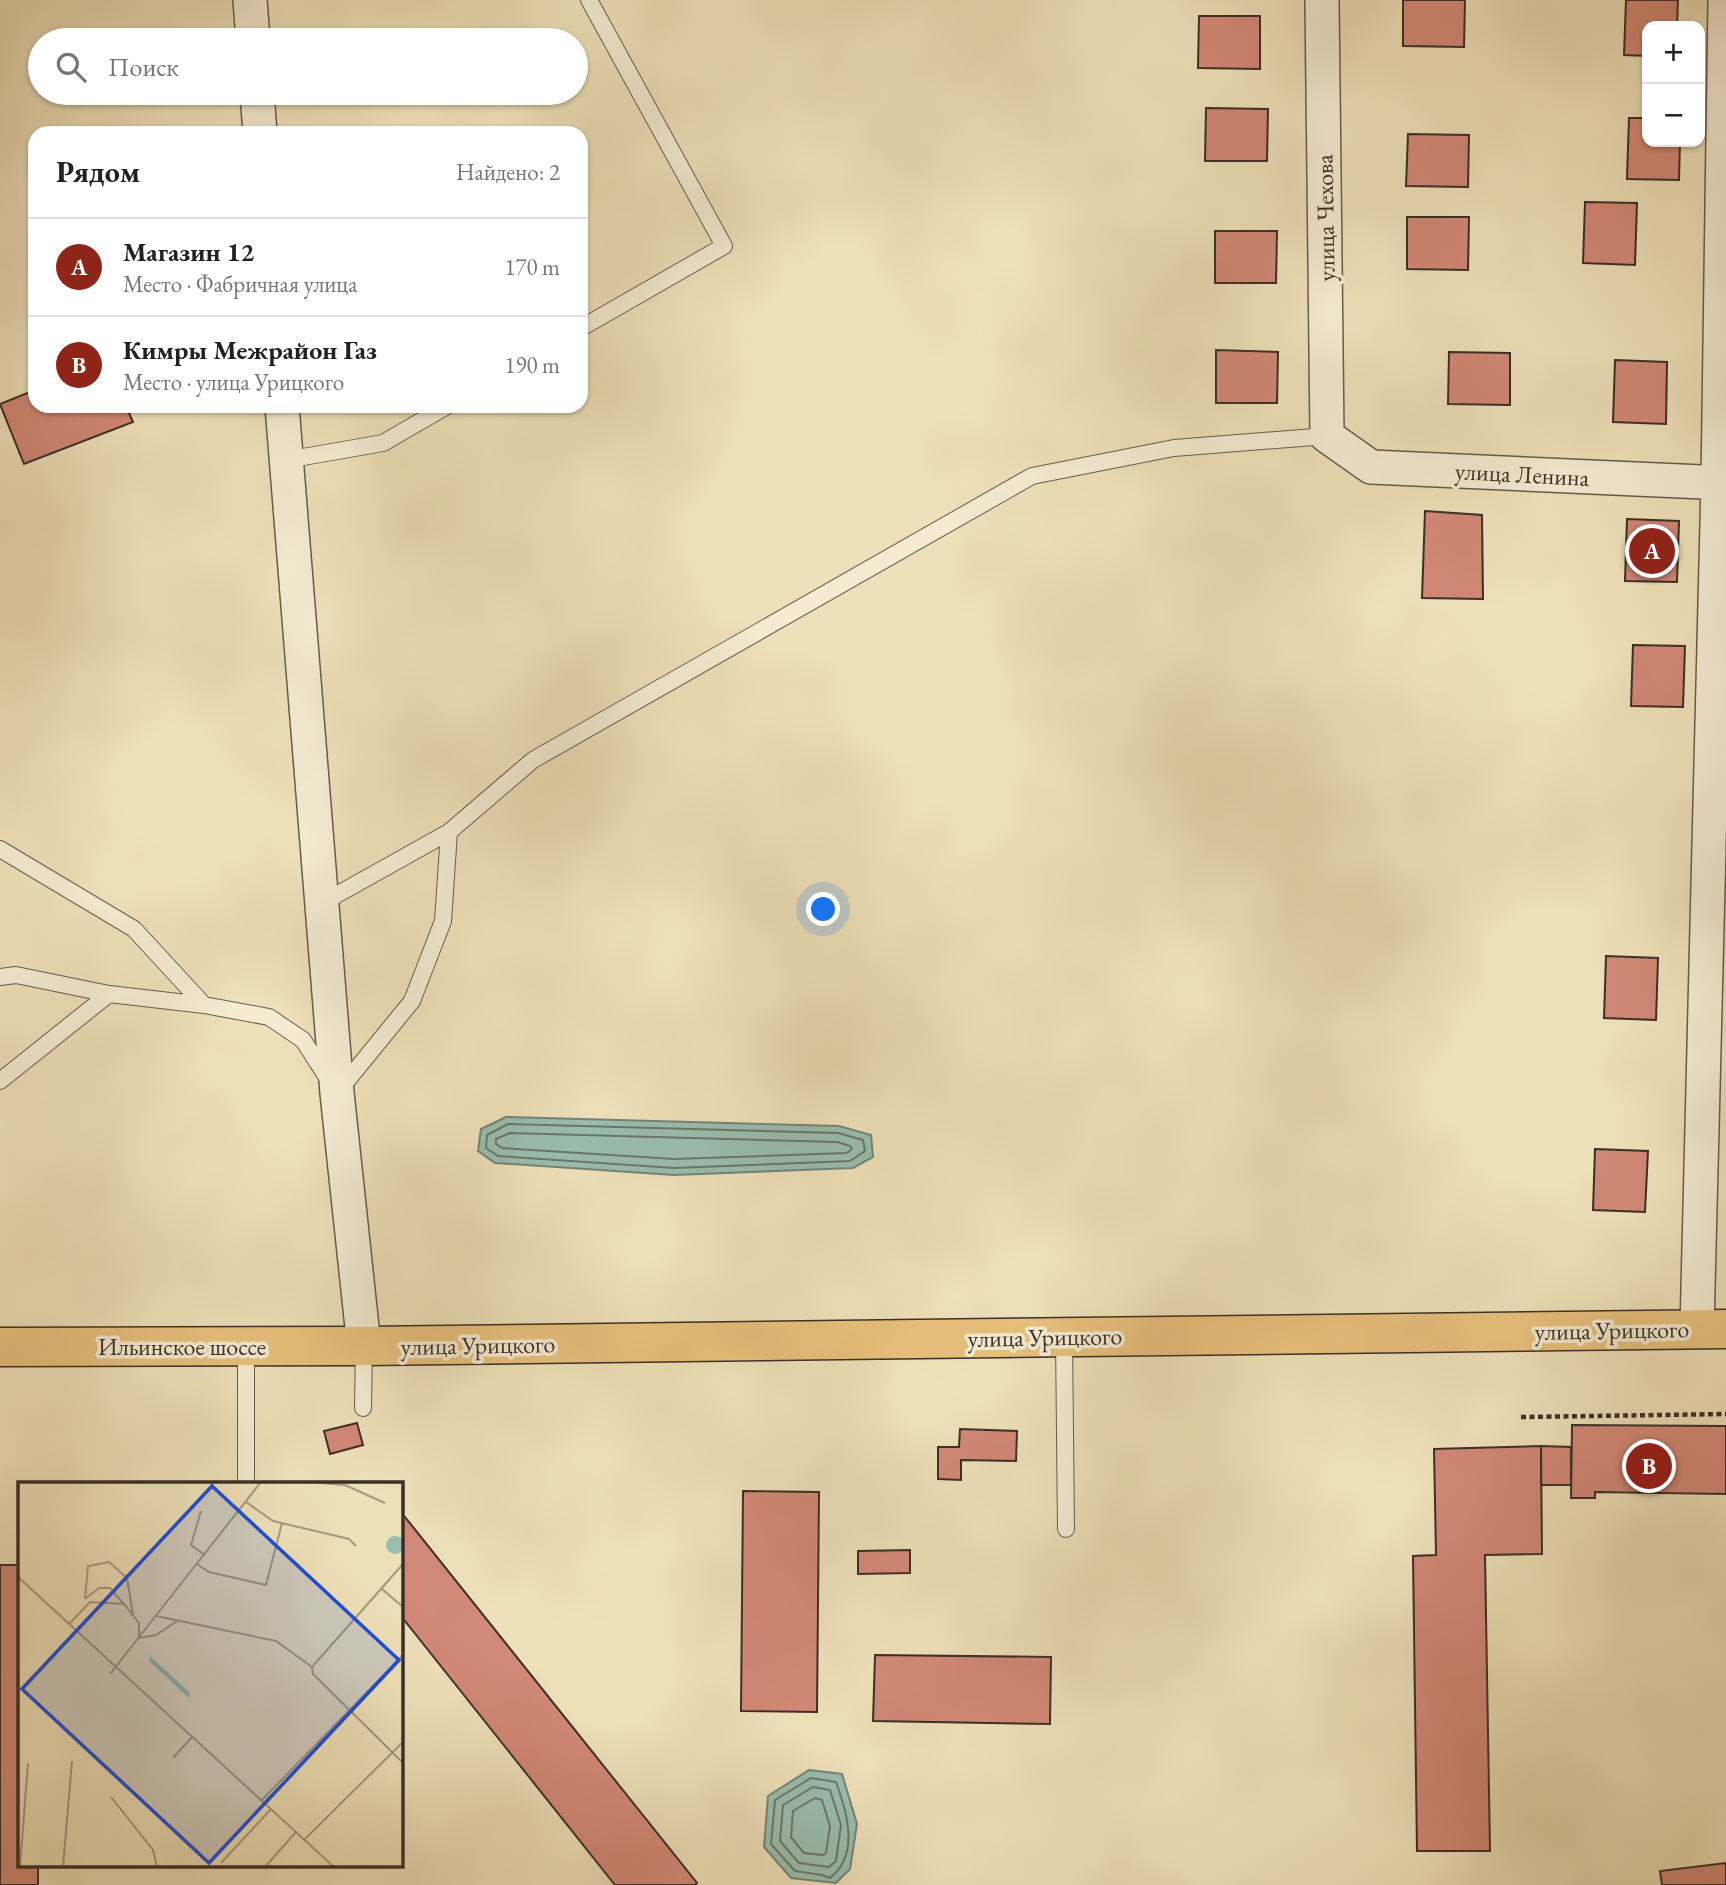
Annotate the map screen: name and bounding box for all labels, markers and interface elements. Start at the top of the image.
map controls [1642,21,1705,147]
button: + [1642,21,1705,84]
search box [28,28,588,105]
icon: search [52,48,90,86]
text: Поиск [108,50,179,84]
button: − [1642,84,1705,147]
text: Рядом [56,152,140,191]
street label: улица Чехова [1308,154,1342,282]
text: Найдено: 2 [456,157,560,187]
text: Магазин 12 [123,235,254,269]
text: A [71,252,87,282]
text: 170 m [504,252,560,282]
text: Место · Фабричная улица [123,269,357,299]
text: Кимры Межрайон Газ [123,333,377,367]
text: B [72,350,86,380]
text: 190 m [504,350,560,380]
text: Место · улица Урицкого [123,367,344,397]
street label: улица Ленина [1454,455,1590,493]
pin: A [1629,525,1675,577]
your location [806,892,840,926]
street label: улица Урицкого [1534,1313,1690,1347]
street label: улица Урицкого [967,1320,1123,1354]
street label: улица Урицкого [400,1328,556,1362]
street label: Ильинское шоссе [98,1331,266,1362]
pin: B [1626,1440,1672,1492]
inset map [18,1482,402,1868]

